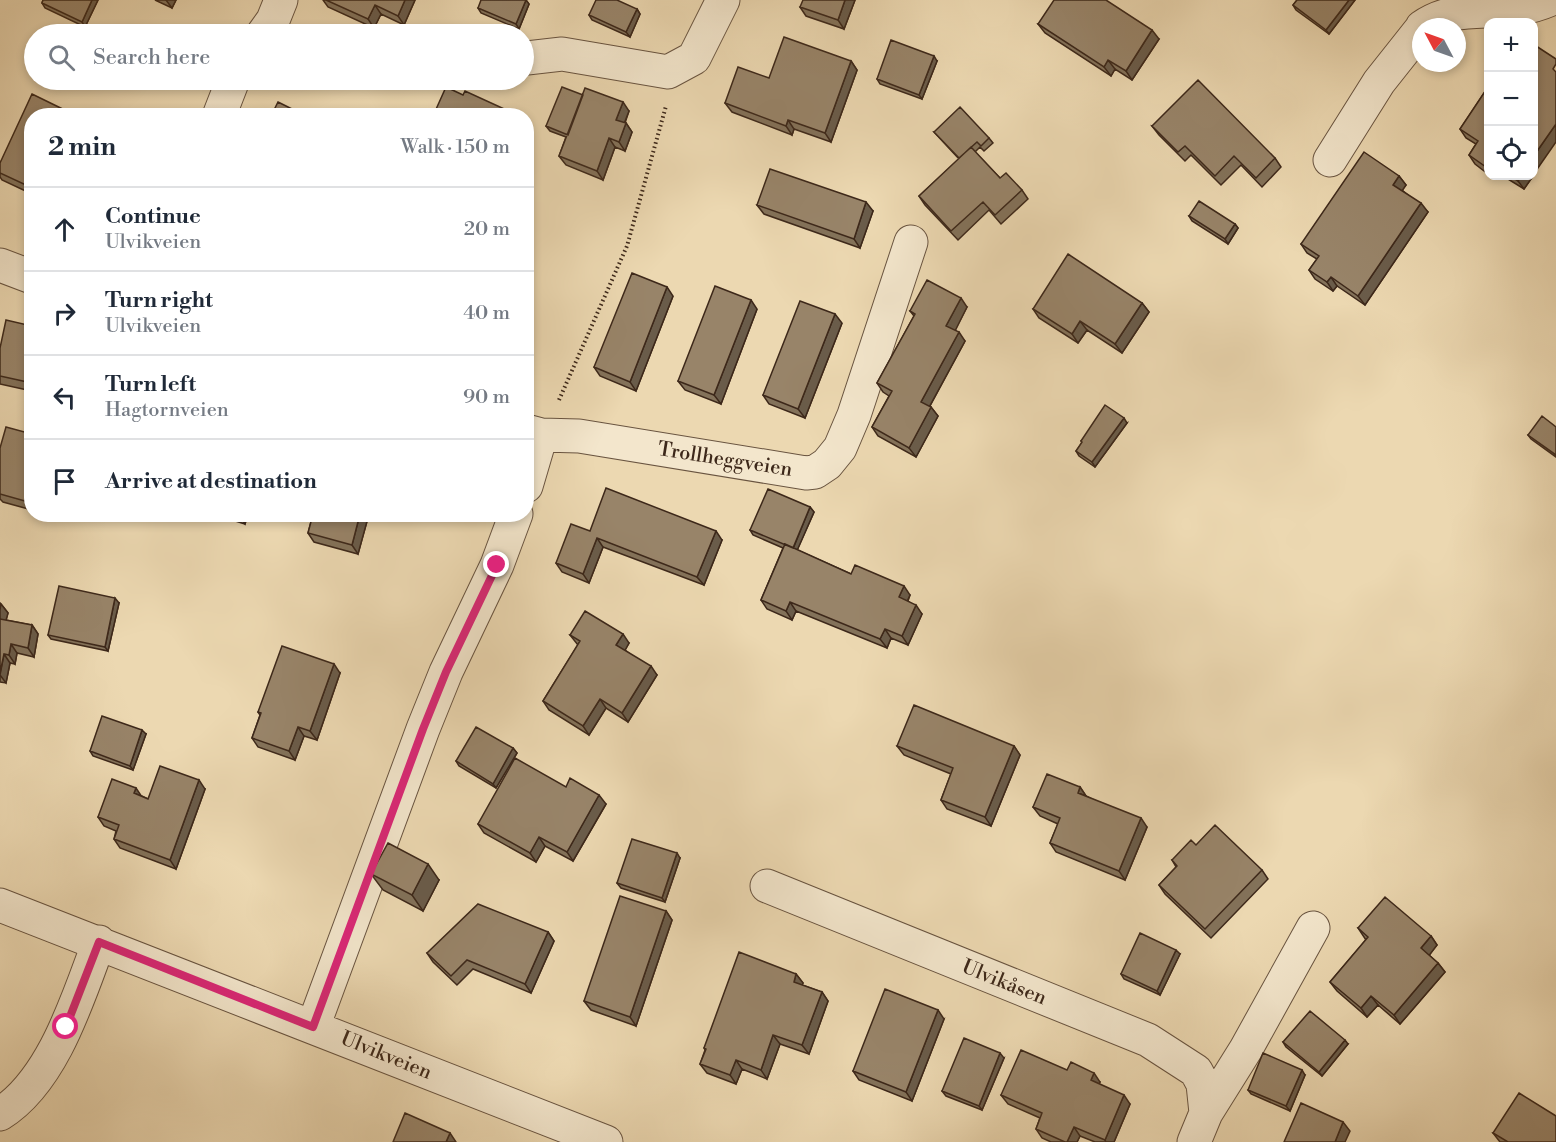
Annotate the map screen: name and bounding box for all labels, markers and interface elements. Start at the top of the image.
north arrow [1412,18,1466,72]
map controls [1484,18,1538,180]
button: + [1484,18,1538,72]
search box [24,24,534,90]
icon: search [45,41,78,74]
text: Search here [93,44,210,71]
button: − [1484,72,1538,126]
button: locate [1484,126,1538,180]
text: 2 min [48,131,116,163]
text: Walk · 150 m [401,135,510,160]
text: Continue [105,203,201,230]
icon: ahead [48,213,81,246]
text: 20 m [464,217,510,242]
text: Ulvikveien [105,230,201,255]
text: Turn right [105,287,213,314]
icon: right [48,297,81,330]
text: 40 m [463,301,510,326]
text: Ulvikveien [105,314,201,339]
text: Turn left [105,371,196,398]
icon: left [48,381,81,414]
text: 90 m [463,385,510,410]
text: Hagtornveien [105,398,229,423]
street label: Trollheggveien [656,437,794,483]
icon: arrive [48,465,81,498]
text: Arrive at destination [105,468,317,495]
route end [483,551,509,577]
street label: Ulvikåsen [958,955,1050,1011]
route start [52,1013,78,1039]
street label: Ulvikveien [337,1026,435,1086]

